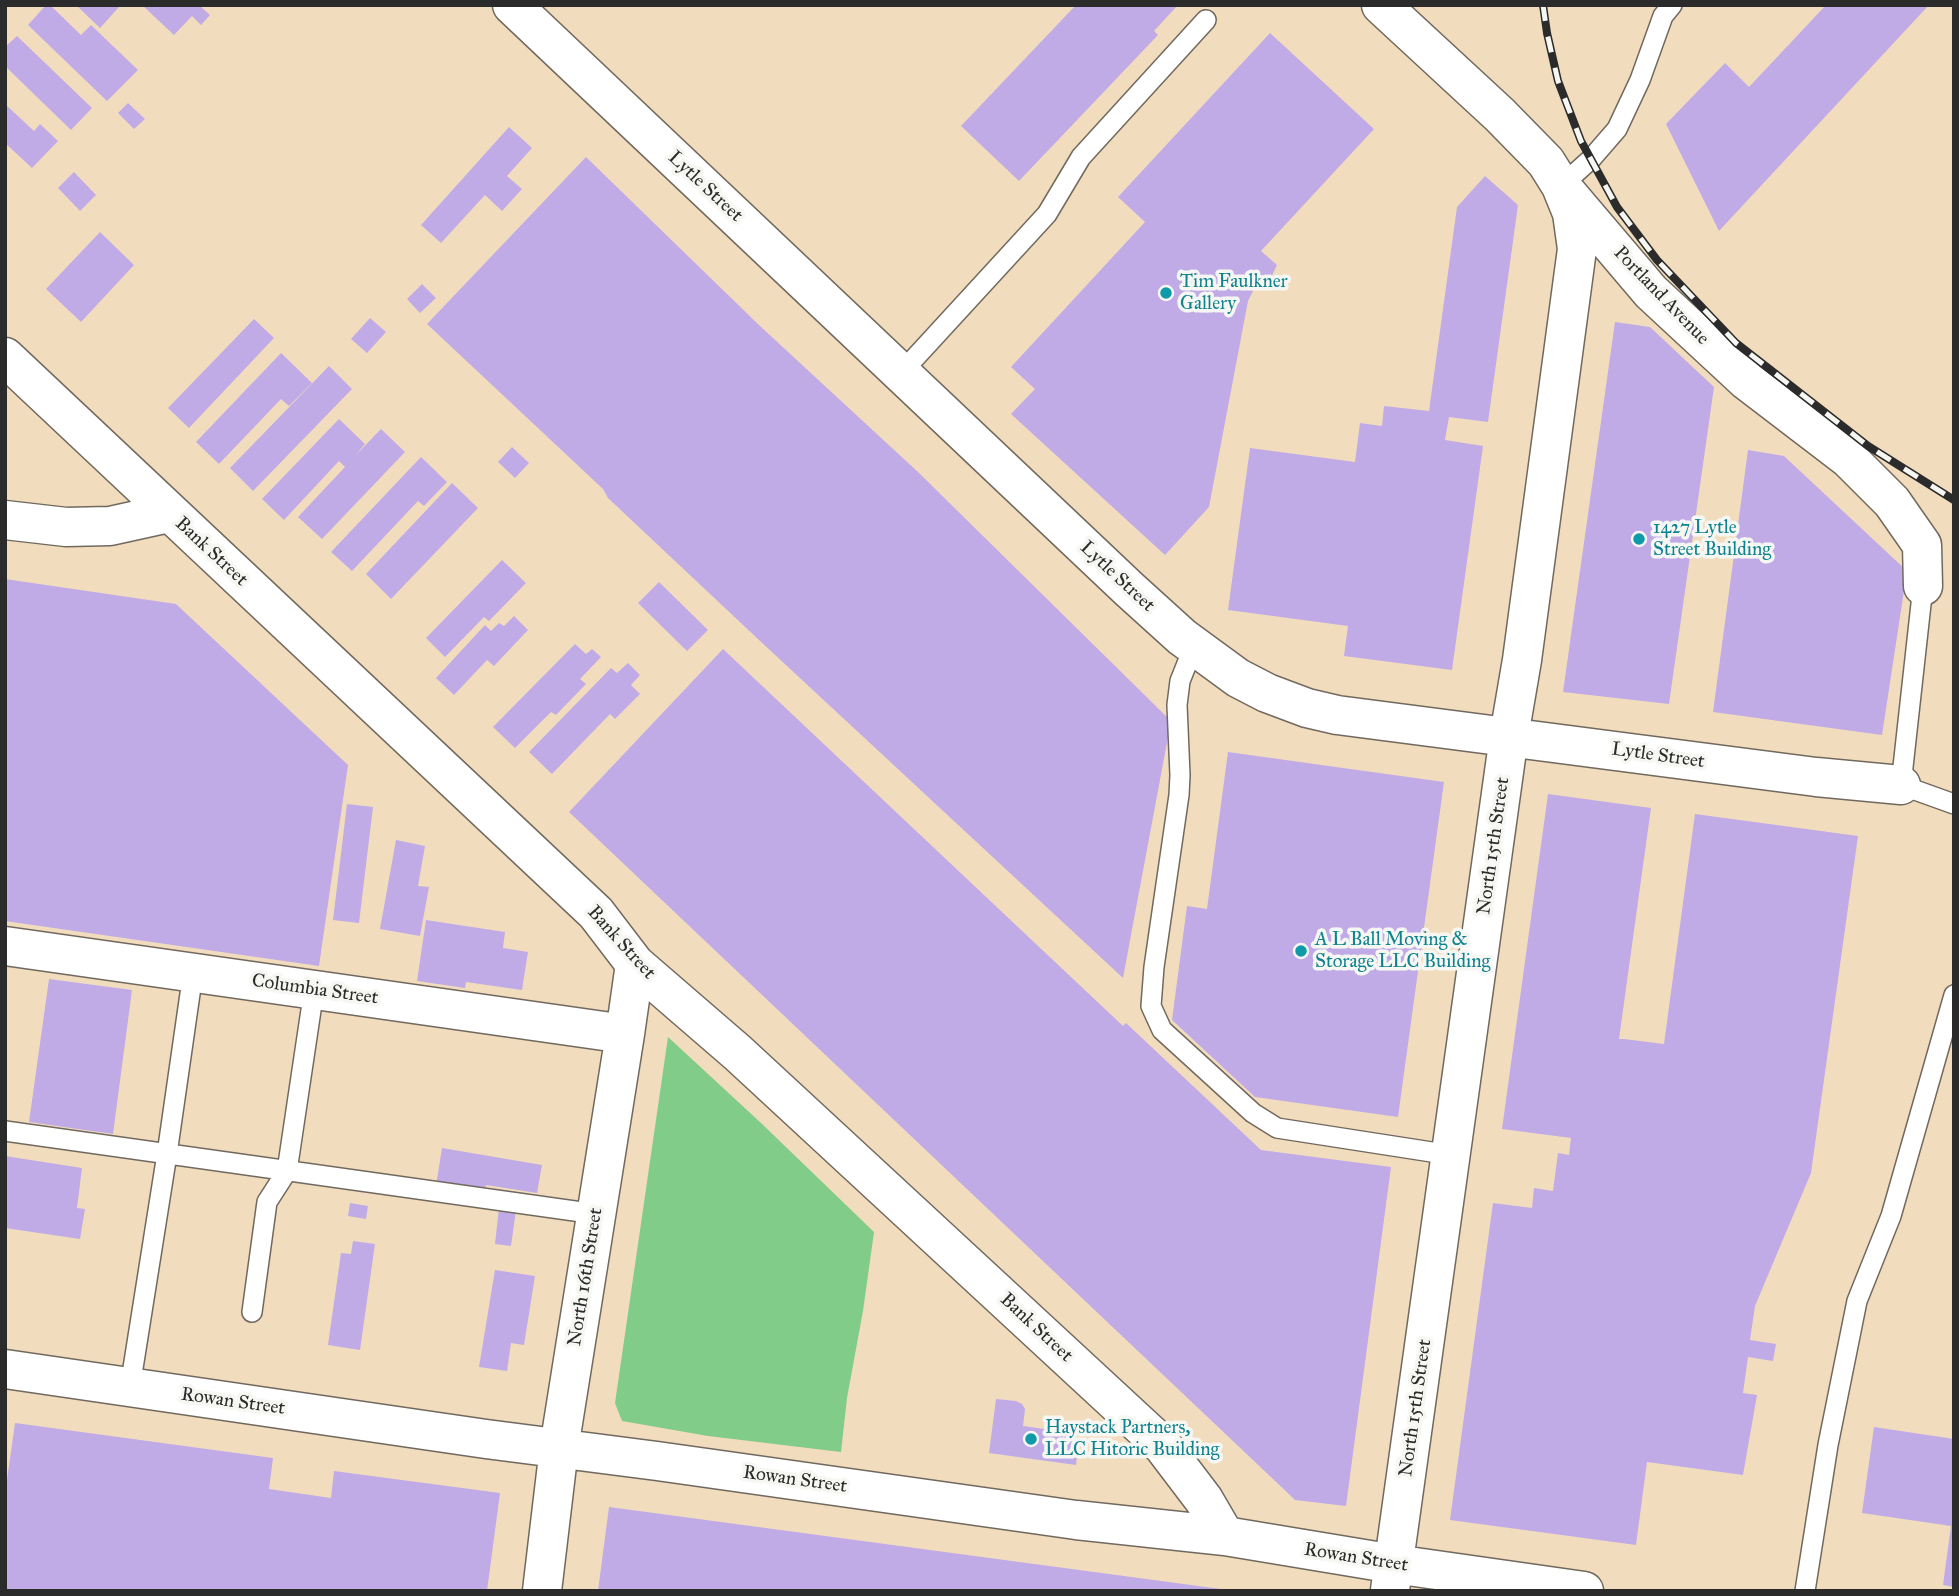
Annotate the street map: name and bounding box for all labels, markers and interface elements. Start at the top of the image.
street label: Lytle Street [663,147,747,227]
street label: Portland Avenue [1608,242,1714,350]
place label: Tim Faulkner Gallery [1180,271,1288,315]
marker: Tim Faulkner Gallery [1158,285,1174,301]
street label: Bank Street [170,513,252,591]
place label: 1427 Lytle Street Building [1653,517,1771,561]
marker: 1427 Lytle Street Building [1631,531,1647,547]
street label: Lytle Street [1075,537,1159,617]
street label: Lytle Street [1610,738,1706,774]
street label: North 15th Street [1473,776,1515,916]
street label: Bank Street [582,902,660,984]
place label: A L Ball Moving & Storage LLC Building [1315,929,1490,973]
marker: A L Ball Moving & Storage LLC Building [1293,943,1309,959]
street label: Columbia Street [250,970,380,1010]
street label: North 16th Street [564,1206,608,1348]
street label: Bank Street [995,1289,1077,1367]
street label: North 15th Street [1395,1338,1437,1478]
street label: Rowan Street [180,1383,286,1421]
place label: Haystack Partners, LLC Hitoric Building [1045,1417,1219,1461]
marker: Haystack Partners, LLC Hitoric Building [1023,1431,1039,1447]
street label: Rowan Street [742,1461,848,1499]
street label: Rowan Street [1302,1539,1410,1577]

